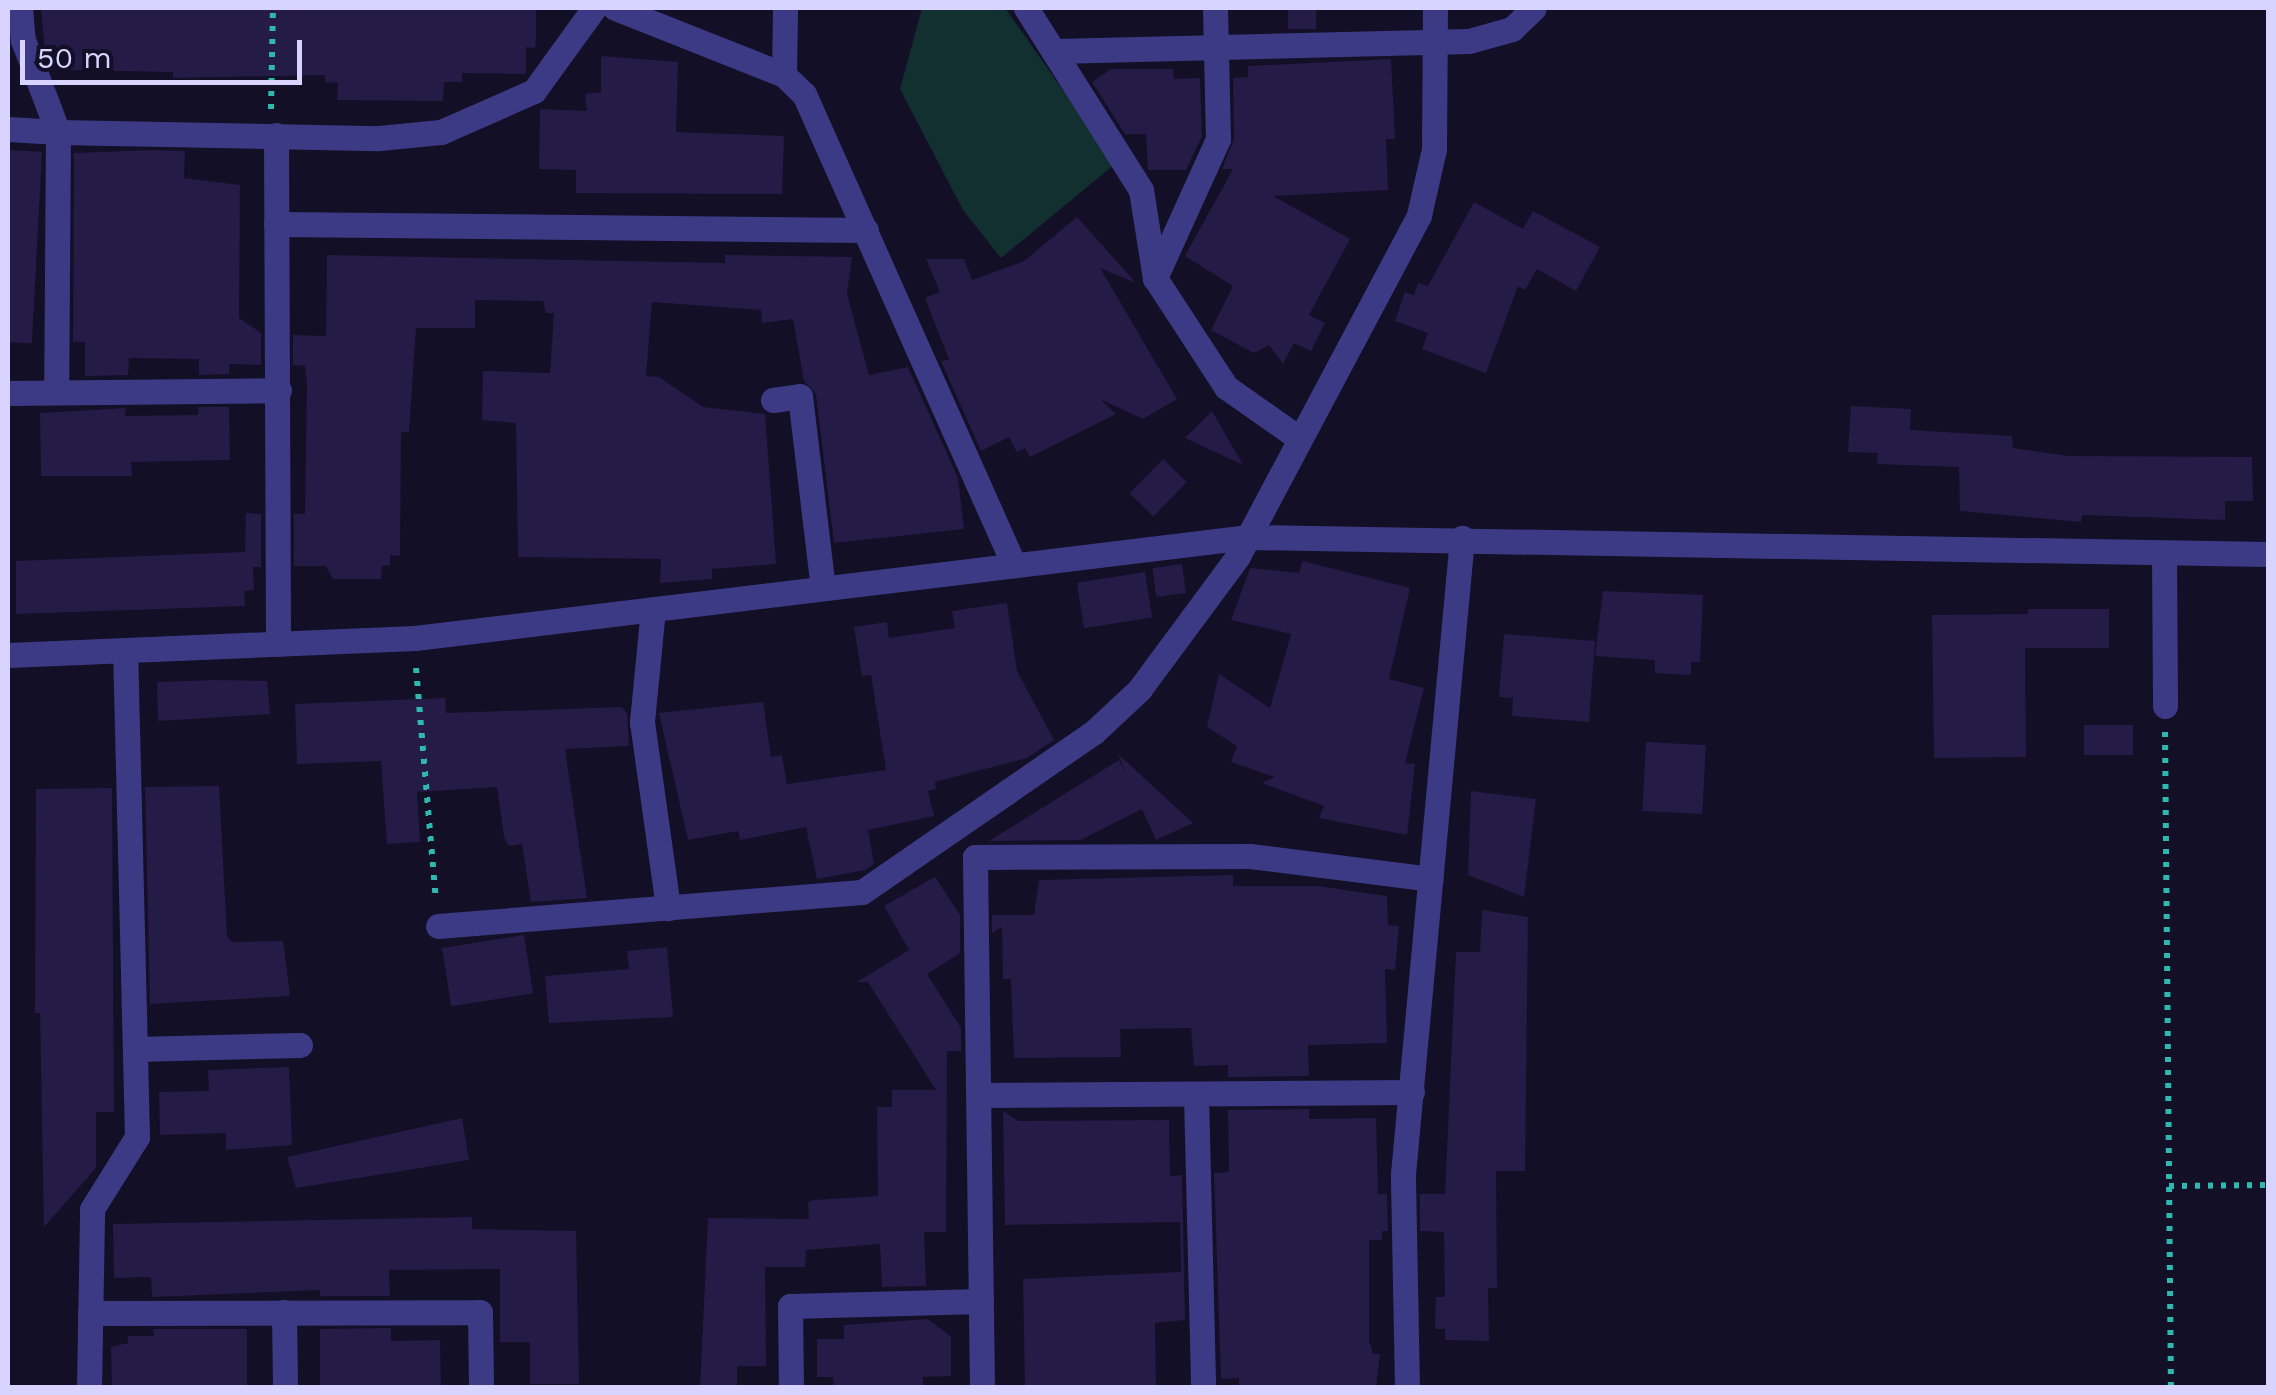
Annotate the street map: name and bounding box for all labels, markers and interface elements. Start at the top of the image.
scale bar [25,20,308,82]
text: 50 m [37,40,112,75]

